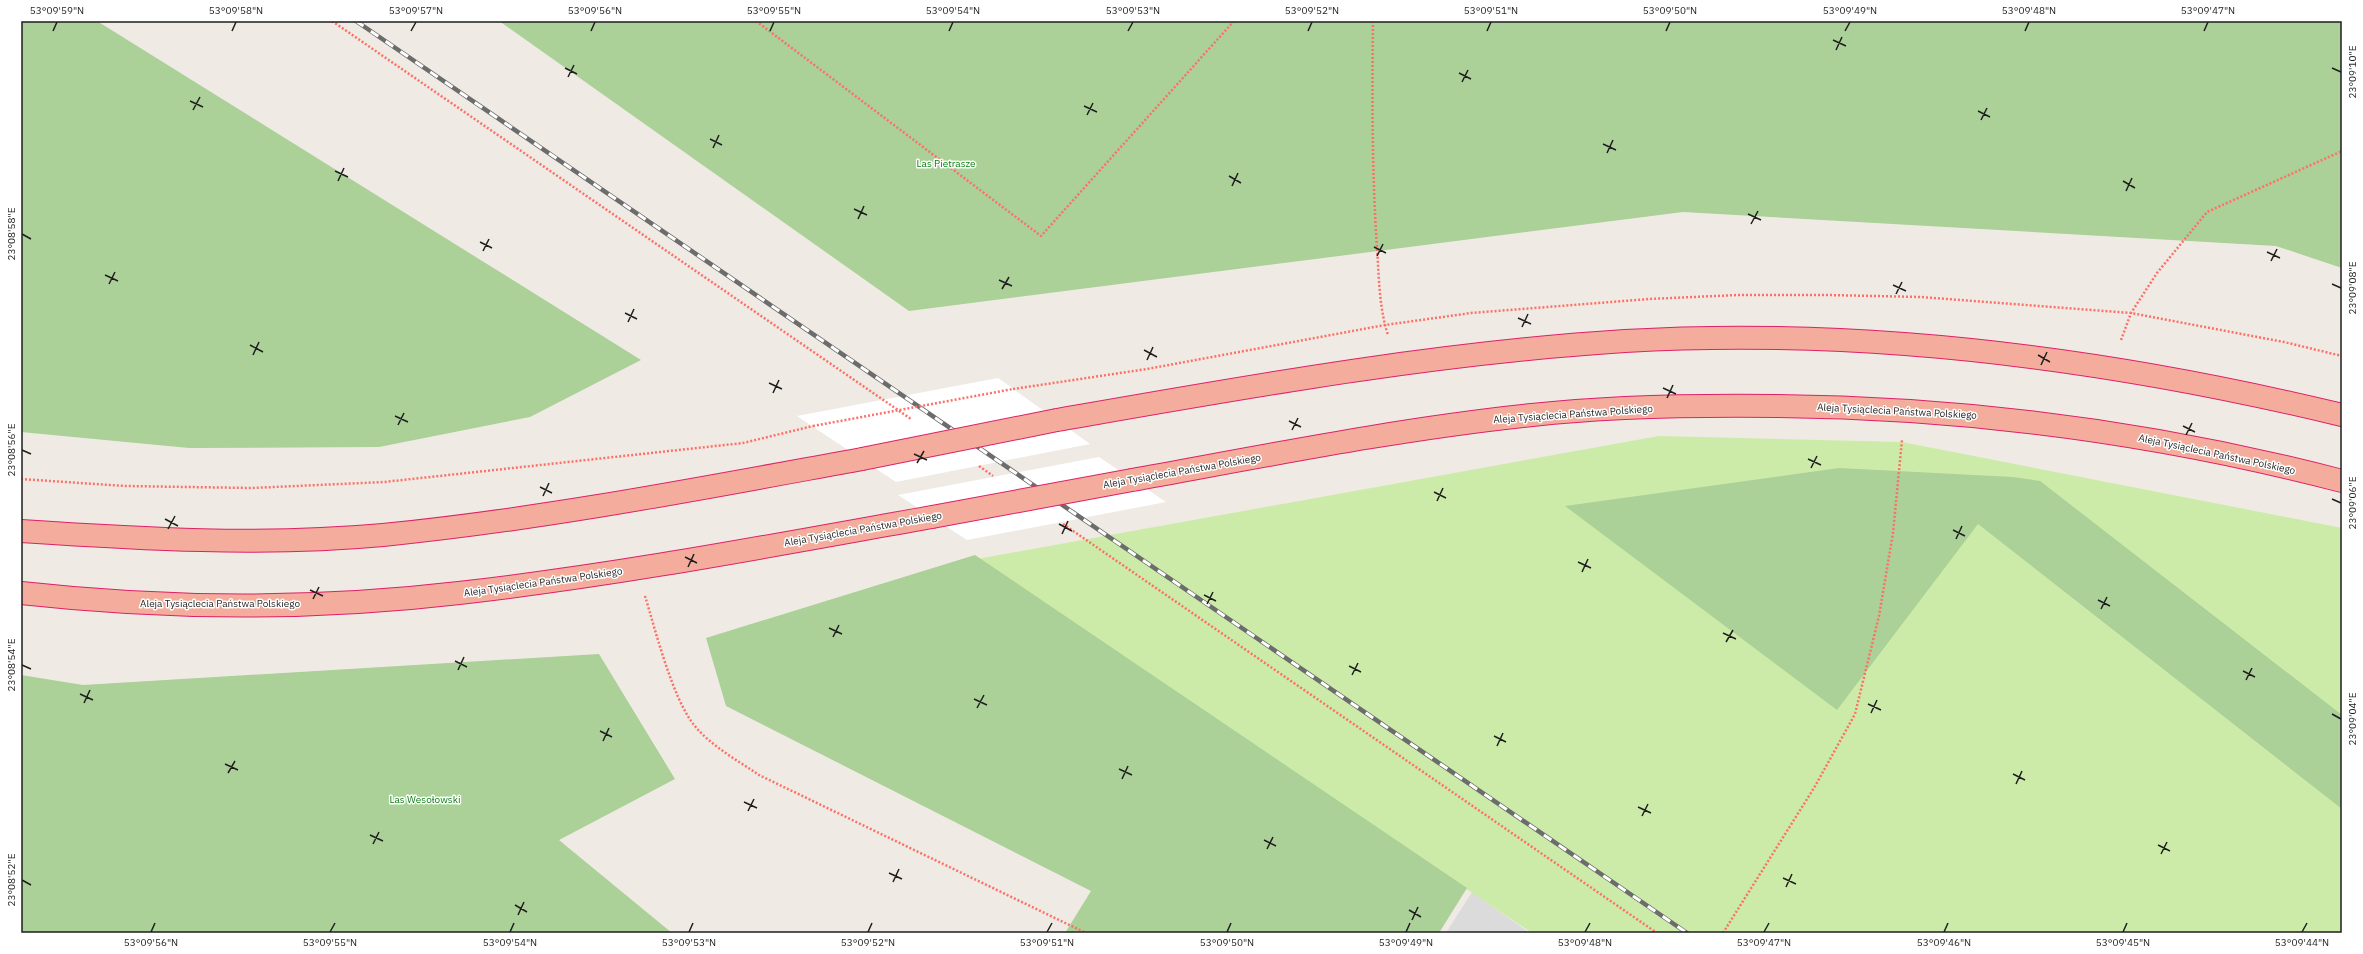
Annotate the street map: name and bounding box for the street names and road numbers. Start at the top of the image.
street label: Aleja Tysiąclecia Państwa Polskiego [1817,400,1978,422]
street label: Aleja Tysiąclecia Państwa Polskiego [1493,402,1654,426]
street label: Aleja Tysiąclecia Państwa Polskiego [2137,431,2297,477]
street label: Aleja Tysiąclecia Państwa Polskiego [1102,451,1262,491]
street label: Aleja Tysiąclecia Państwa Polskiego [783,509,943,549]
street label: Aleja Tysiąclecia Państwa Polskiego [463,564,624,600]
street label: Aleja Tysiąclecia Państwa Polskiego [140,597,300,610]

